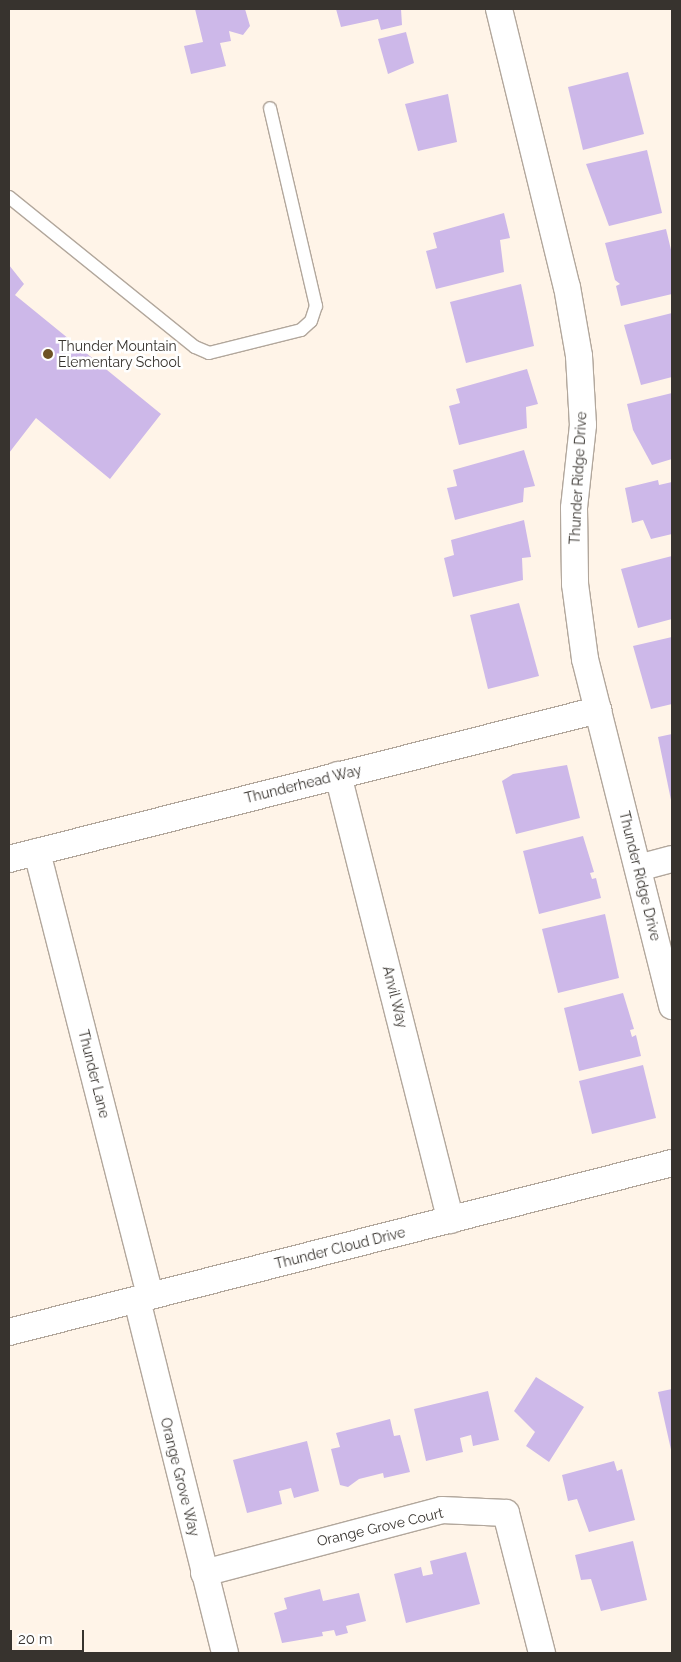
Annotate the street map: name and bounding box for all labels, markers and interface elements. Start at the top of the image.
place label: Thunder Mountain Elementary School [58,338,181,371]
marker: Thunder Mountain Elementary School [42,348,54,360]
street label: Thunder Ridge Drive [566,411,590,545]
street label: Thunderhead Way [243,761,363,807]
street label: Thunder Ridge Drive [616,809,664,943]
street label: Anvil Way [379,964,411,1030]
street label: Thunder Lane [75,1028,113,1120]
street label: Thunder Cloud Drive [273,1224,407,1272]
street label: Orange Grove Way [157,1416,203,1538]
street label: Orange Grove Court [315,1504,445,1550]
scale bar [12,1620,86,1652]
text: 20 m [18,1630,53,1648]

